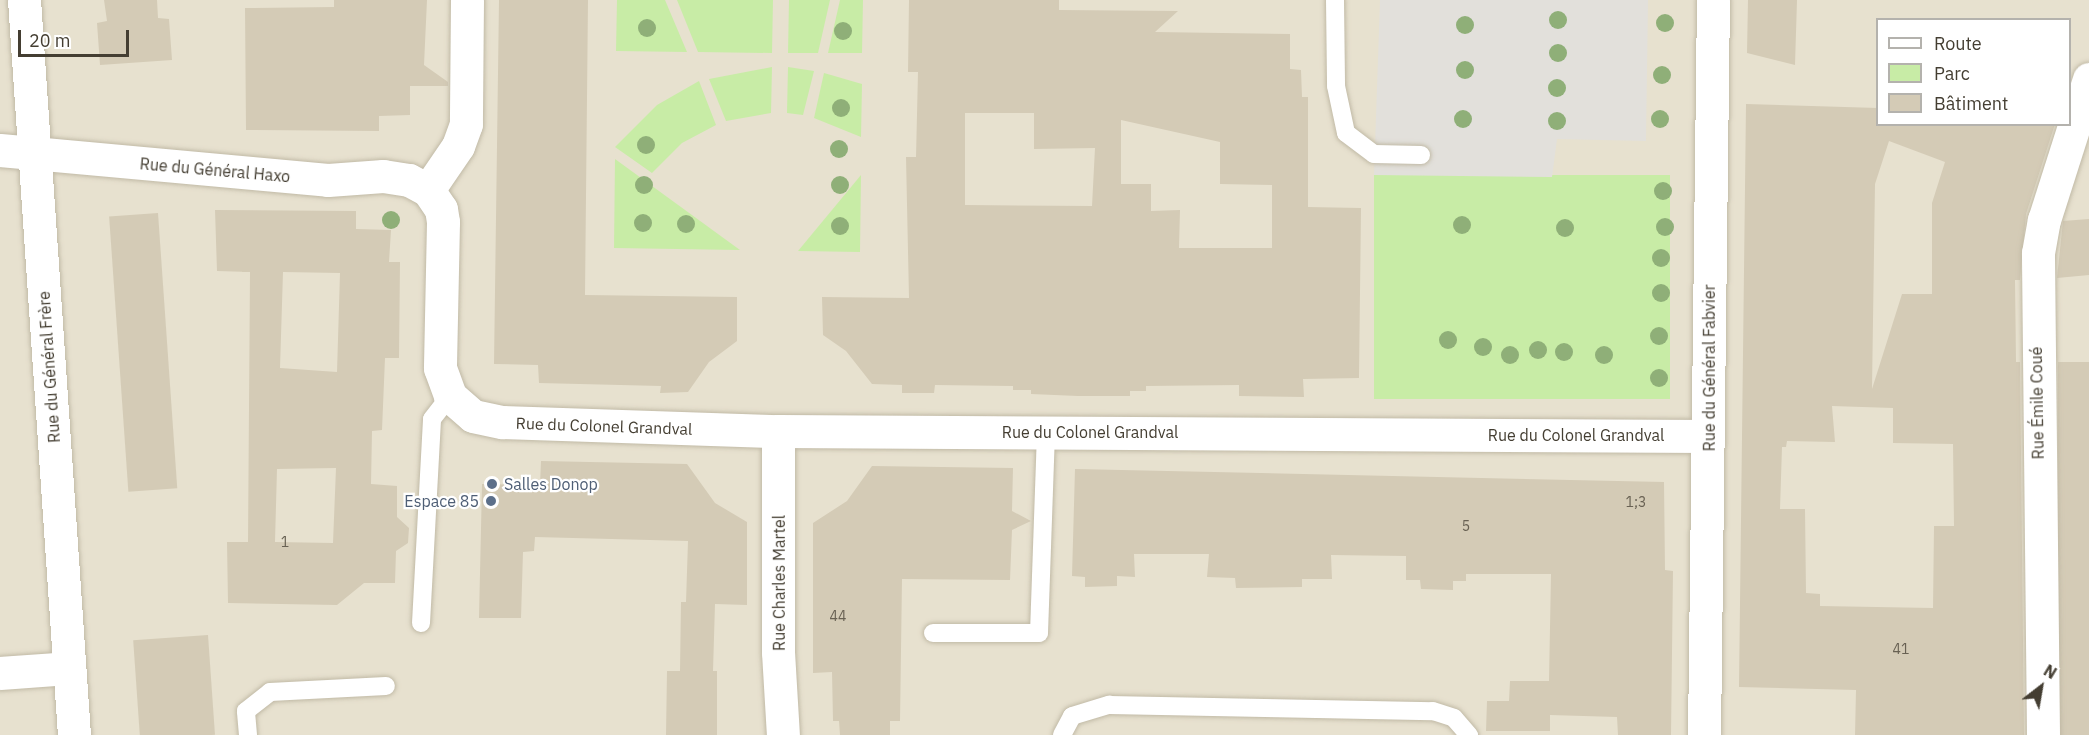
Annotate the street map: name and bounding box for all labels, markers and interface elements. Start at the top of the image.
scale bar [21,18,132,56]
legend [1876,18,2071,126]
text: 20 m [29,29,71,52]
text: Route [1934,32,1982,55]
text: Parc [1934,62,1970,85]
text: Bâtiment [1934,92,2008,115]
street label: Rue du Général Haxo [139,154,291,186]
street label: Rue du Général Fabvier [1699,285,1719,451]
street label: Rue du Général Frère [34,290,64,444]
street label: Rue Émile Coué [2026,346,2048,460]
street label: Rue du Colonel Grandval [515,413,693,439]
street label: Rue du Colonel Grandval [1002,422,1178,442]
street label: Rue du Colonel Grandval [1488,425,1664,445]
place label: Salles Donop [504,474,598,494]
marker: Salles Donop [485,477,499,491]
place label: Espace 85 [404,491,479,511]
marker: Espace 85 [484,494,498,508]
house number: 1;3 [1626,494,1646,510]
street label: Rue Charles Martel [769,515,789,651]
house number: 5 [1462,518,1470,534]
house number: 1 [281,534,289,550]
house number: 44 [830,608,846,624]
house number: 41 [1893,641,1909,657]
north arrow [2011,657,2071,717]
text: N [2040,660,2060,683]

